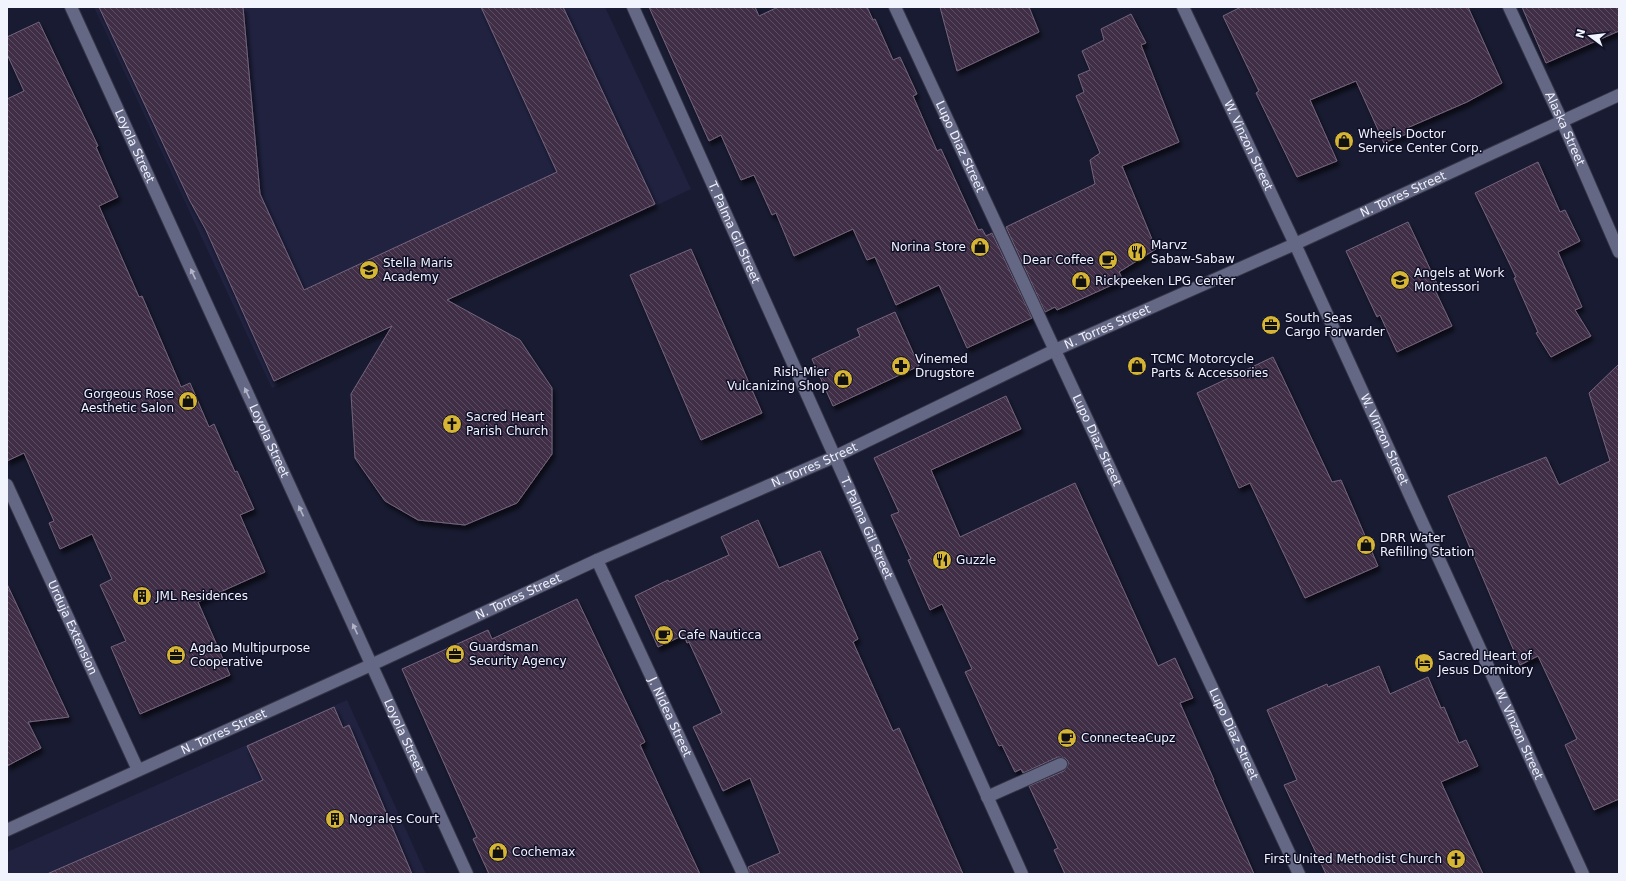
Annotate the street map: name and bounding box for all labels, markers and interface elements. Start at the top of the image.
north arrow [1570,16,1610,56]
text: N [1573,27,1588,40]
street label: Alaska Street [1542,89,1588,168]
street label: W. Vinzon Street [1221,98,1276,193]
street label: Lupo Diaz Street [933,99,988,195]
street label: Loyola Street [112,107,158,185]
place label: Wheels Doctor Service Center Corp. [1358,127,1482,155]
shop icon: Wheels Doctor Service Center Corp. [1333,130,1355,152]
street label: N. Torres Street [1358,169,1448,220]
street label: T. Palma Gil Street [705,178,763,286]
shop icon: Norina Store [969,236,991,258]
place label: Marvz Sabaw-Sabaw [1151,238,1235,266]
place label: Norina Store [891,240,966,254]
restaurant icon: Marvz Sabaw-Sabaw [1126,241,1148,263]
cafe icon: Dear Coffee [1097,249,1119,271]
place label: Dear Coffee [1023,253,1094,267]
place label: Stella Maris Academy [383,256,453,284]
school or university icon: Stella Maris Academy [358,259,380,281]
place label: Angels at Work Montessori [1414,266,1505,294]
one-way arrow [190,269,196,280]
school or university icon: Angels at Work Montessori [1389,269,1411,291]
shop icon: Rickpeeken LPG Center [1070,270,1092,292]
place label: Rickpeeken LPG Center [1095,274,1235,288]
street label: N. Torres Street [1062,302,1153,352]
place label: South Seas Cargo Forwarder [1285,311,1385,339]
office icon: South Seas Cargo Forwarder [1260,314,1282,336]
place label: Vinemed Drugstore [915,352,975,380]
place label: TCMC Motorcycle Parts & Accessories [1150,352,1268,380]
pharmacy icon: Vinemed Drugstore [890,355,912,377]
shop icon: TCMC Motorcycle Parts & Accessories [1126,355,1148,377]
place label: Rish-Mier Vulcanizing Shop [727,365,829,393]
shop icon: Rish-Mier Vulcanizing Shop [832,368,854,390]
place label: Gorgeous Rose Aesthetic Salon [81,387,174,415]
one-way arrow [244,387,250,398]
shop icon: Gorgeous Rose Aesthetic Salon [177,390,199,412]
street label: Lupo Diaz Street [1070,392,1124,489]
street label: W. Vinzon Street [1357,392,1411,487]
street label: Loyola Street [246,402,292,480]
place label: Sacred Heart Parish Church [466,410,548,438]
church icon: Sacred Heart Parish Church [441,413,463,435]
street label: N. Torres Street [769,440,860,490]
street label: T. Palma Gil Street [837,474,896,581]
one-way arrow [298,505,304,517]
place label: DRR Water Refilling Station [1380,531,1474,559]
shop icon: DRR Water Refilling Station [1355,534,1377,556]
restaurant icon: Guzzle [931,549,953,571]
place label: Guzzle [956,553,996,567]
street label: N. Torres Street [473,571,563,622]
street label: Urduja Extension [45,578,100,677]
building icon: JML Residences [131,585,153,607]
place label: JML Residences [155,589,248,603]
one-way arrow [352,624,358,635]
cafe icon: Cafe Nauticca [653,624,675,646]
place label: Cafe Nauticca [678,628,762,642]
place label: Guardsman Security Agency [469,640,567,668]
place label: Agdao Multipurpose Cooperative [190,641,310,669]
office icon: Guardsman Security Agency [444,643,466,665]
office icon: Agdao Multipurpose Cooperative [165,644,187,666]
place label: Sacred Heart of Jesus Dormitory [1437,649,1533,677]
hotel icon: Sacred Heart of Jesus Dormitory [1413,652,1435,674]
street label: J. Nidea Street [645,674,695,759]
street label: Lupo Diaz Street [1206,686,1261,782]
street label: W. Vinzon Street [1492,686,1546,782]
street label: Loyola Street [381,697,427,775]
street label: N. Torres Street [179,706,269,757]
cafe icon: ConnecteaCupz [1056,727,1078,749]
place label: ConnecteaCupz [1081,731,1175,745]
building icon: Nograles Court [324,808,346,830]
place label: Nograles Court [349,812,439,826]
shop icon: Cochemax [487,841,509,863]
place label: Cochemax [512,845,575,859]
church icon: First United Methodist Church [1445,848,1467,870]
place label: First United Methodist Church [1264,852,1442,866]

